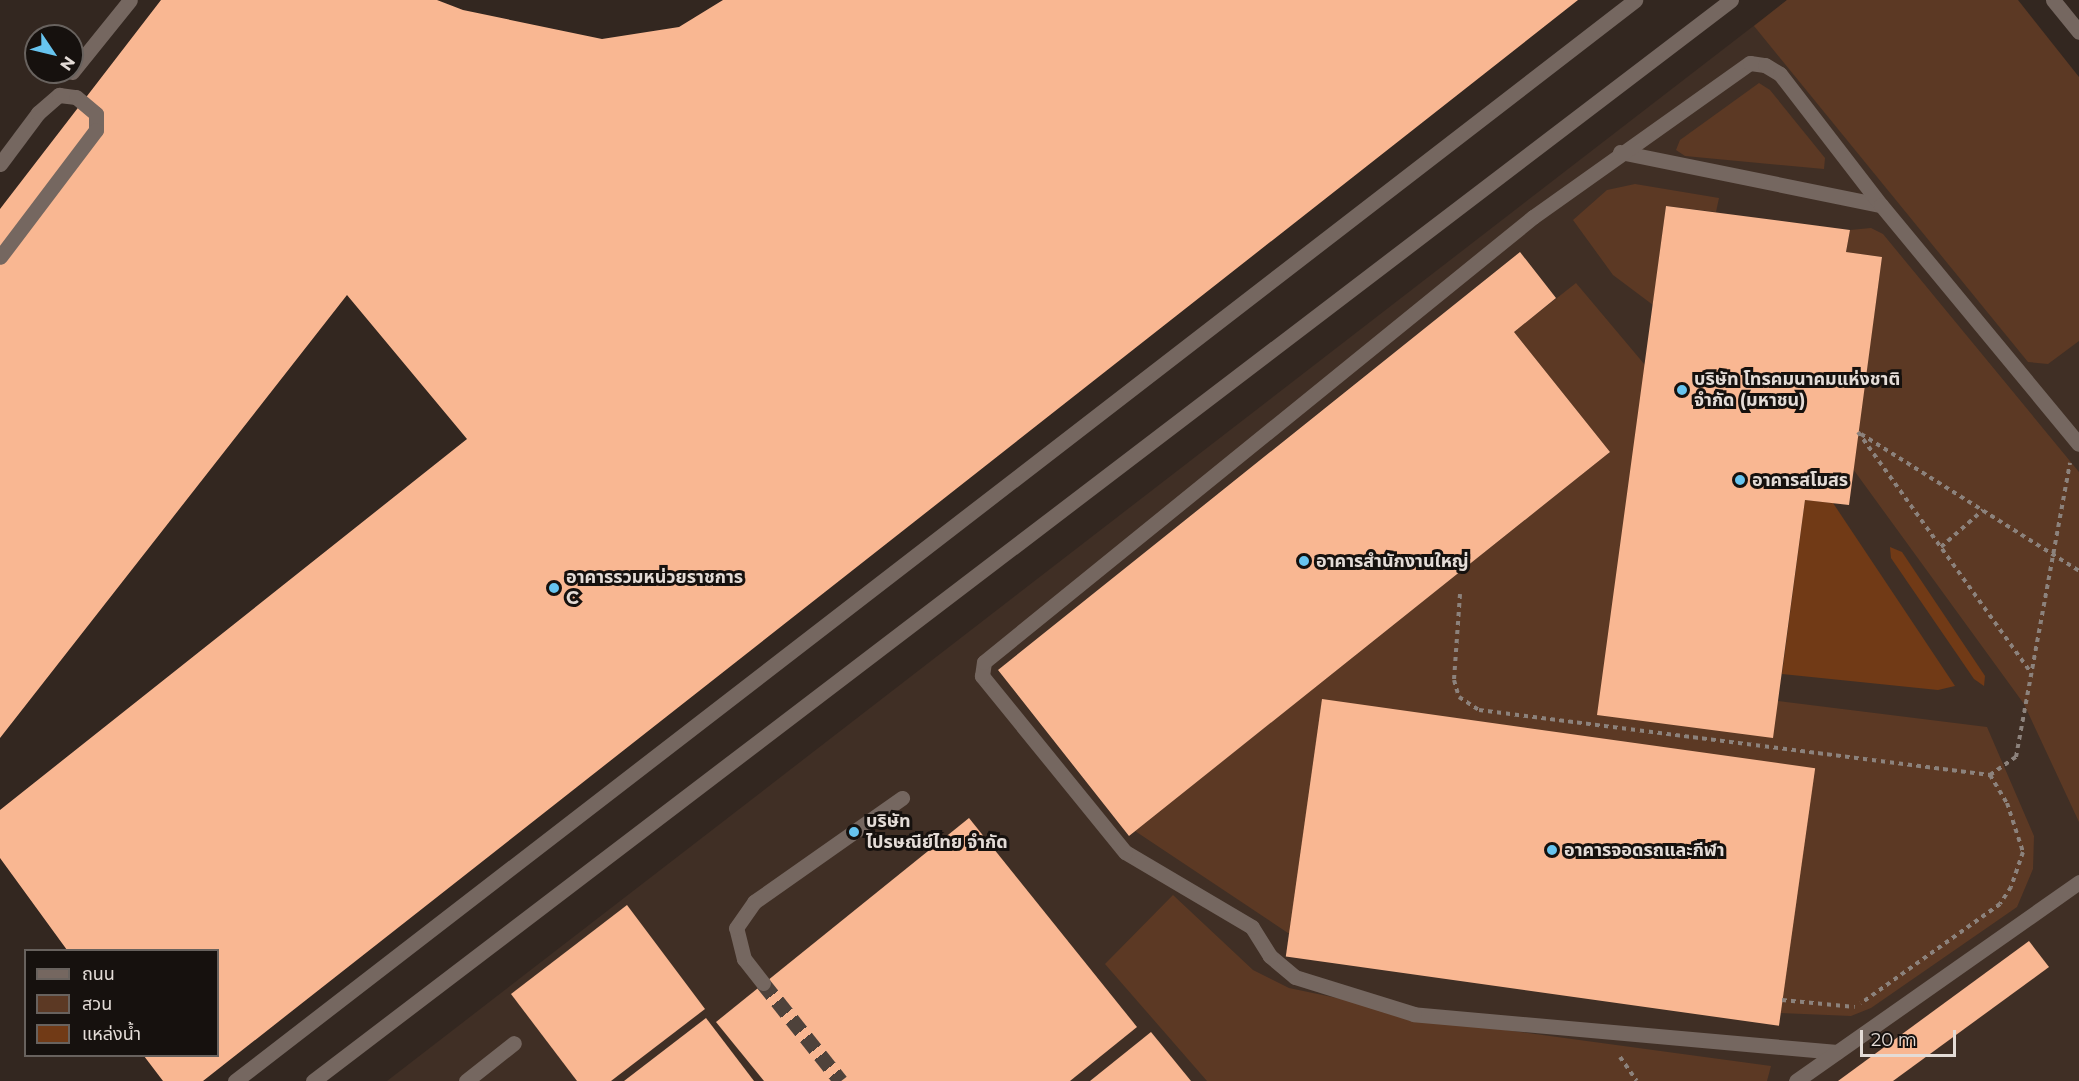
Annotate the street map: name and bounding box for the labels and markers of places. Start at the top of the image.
place label: บริษัท โทรคมนาคมแห่งชาติ จำกัด (มหาชน) [1694,369,1900,412]
marker: บริษัท โทรคมนาคมแห่งชาติ จำกัด (มหาชน) [1675,383,1689,397]
place label: อาคารสโมสร [1752,469,1848,491]
marker: อาคารสโมสร [1733,473,1747,487]
place label: อาคารสำนักงานใหญ่ [1316,550,1469,572]
marker: อาคารสำนักงานใหญ่ [1297,554,1311,568]
place label: อาคารรวมหน่วยราชการ C [566,567,743,610]
marker: อาคารรวมหน่วยราชการ C [547,581,561,595]
place label: บริษัท ไปรษณีย์ไทย จำกัด [866,811,1008,854]
marker: บริษัท ไปรษณีย์ไทย จำกัด [847,825,861,839]
place label: อาคารจอดรถและกีฬา [1564,839,1725,861]
marker: อาคารจอดรถและกีฬา [1545,843,1559,857]

